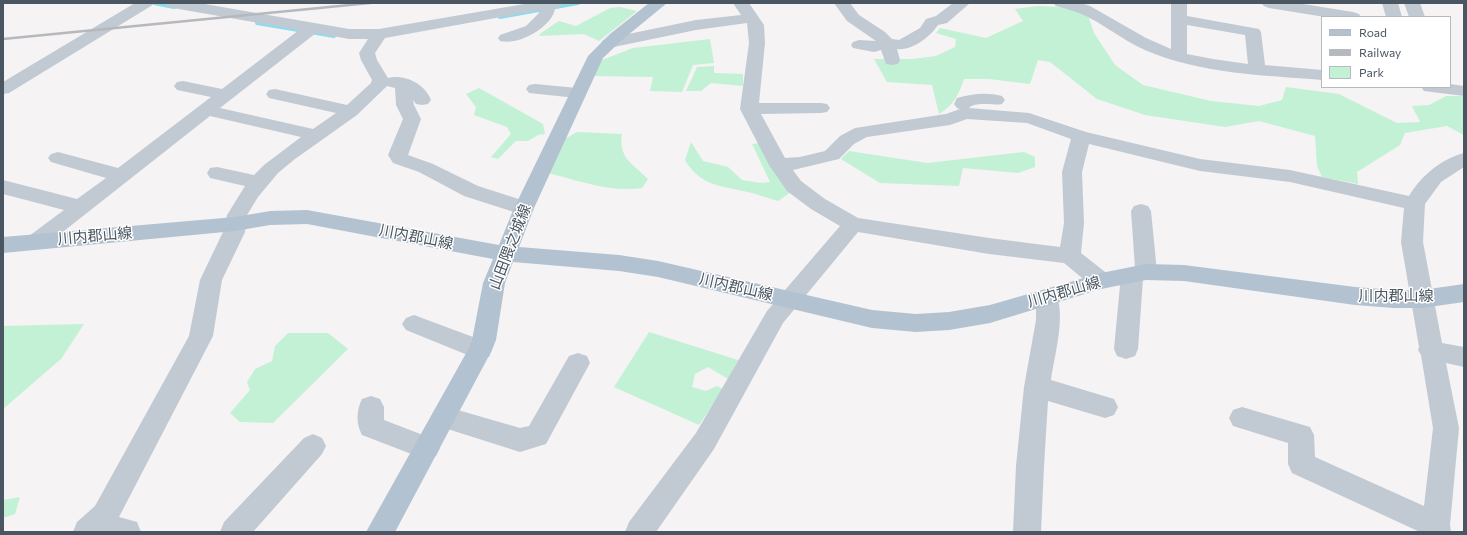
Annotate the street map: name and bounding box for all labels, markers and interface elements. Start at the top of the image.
legend [1321,16,1451,88]
text: Road [1359,25,1387,39]
text: Railway [1359,45,1401,59]
text: Park [1359,65,1384,79]
street label: 山田隈之城線 [485,202,535,292]
street label: 川内郡山線 [377,221,455,253]
street label: 川内郡山線 [57,224,133,248]
street label: 川内郡山線 [697,270,775,304]
street label: 川内郡山線 [1025,273,1103,311]
street label: 川内郡山線 [1359,287,1433,305]

